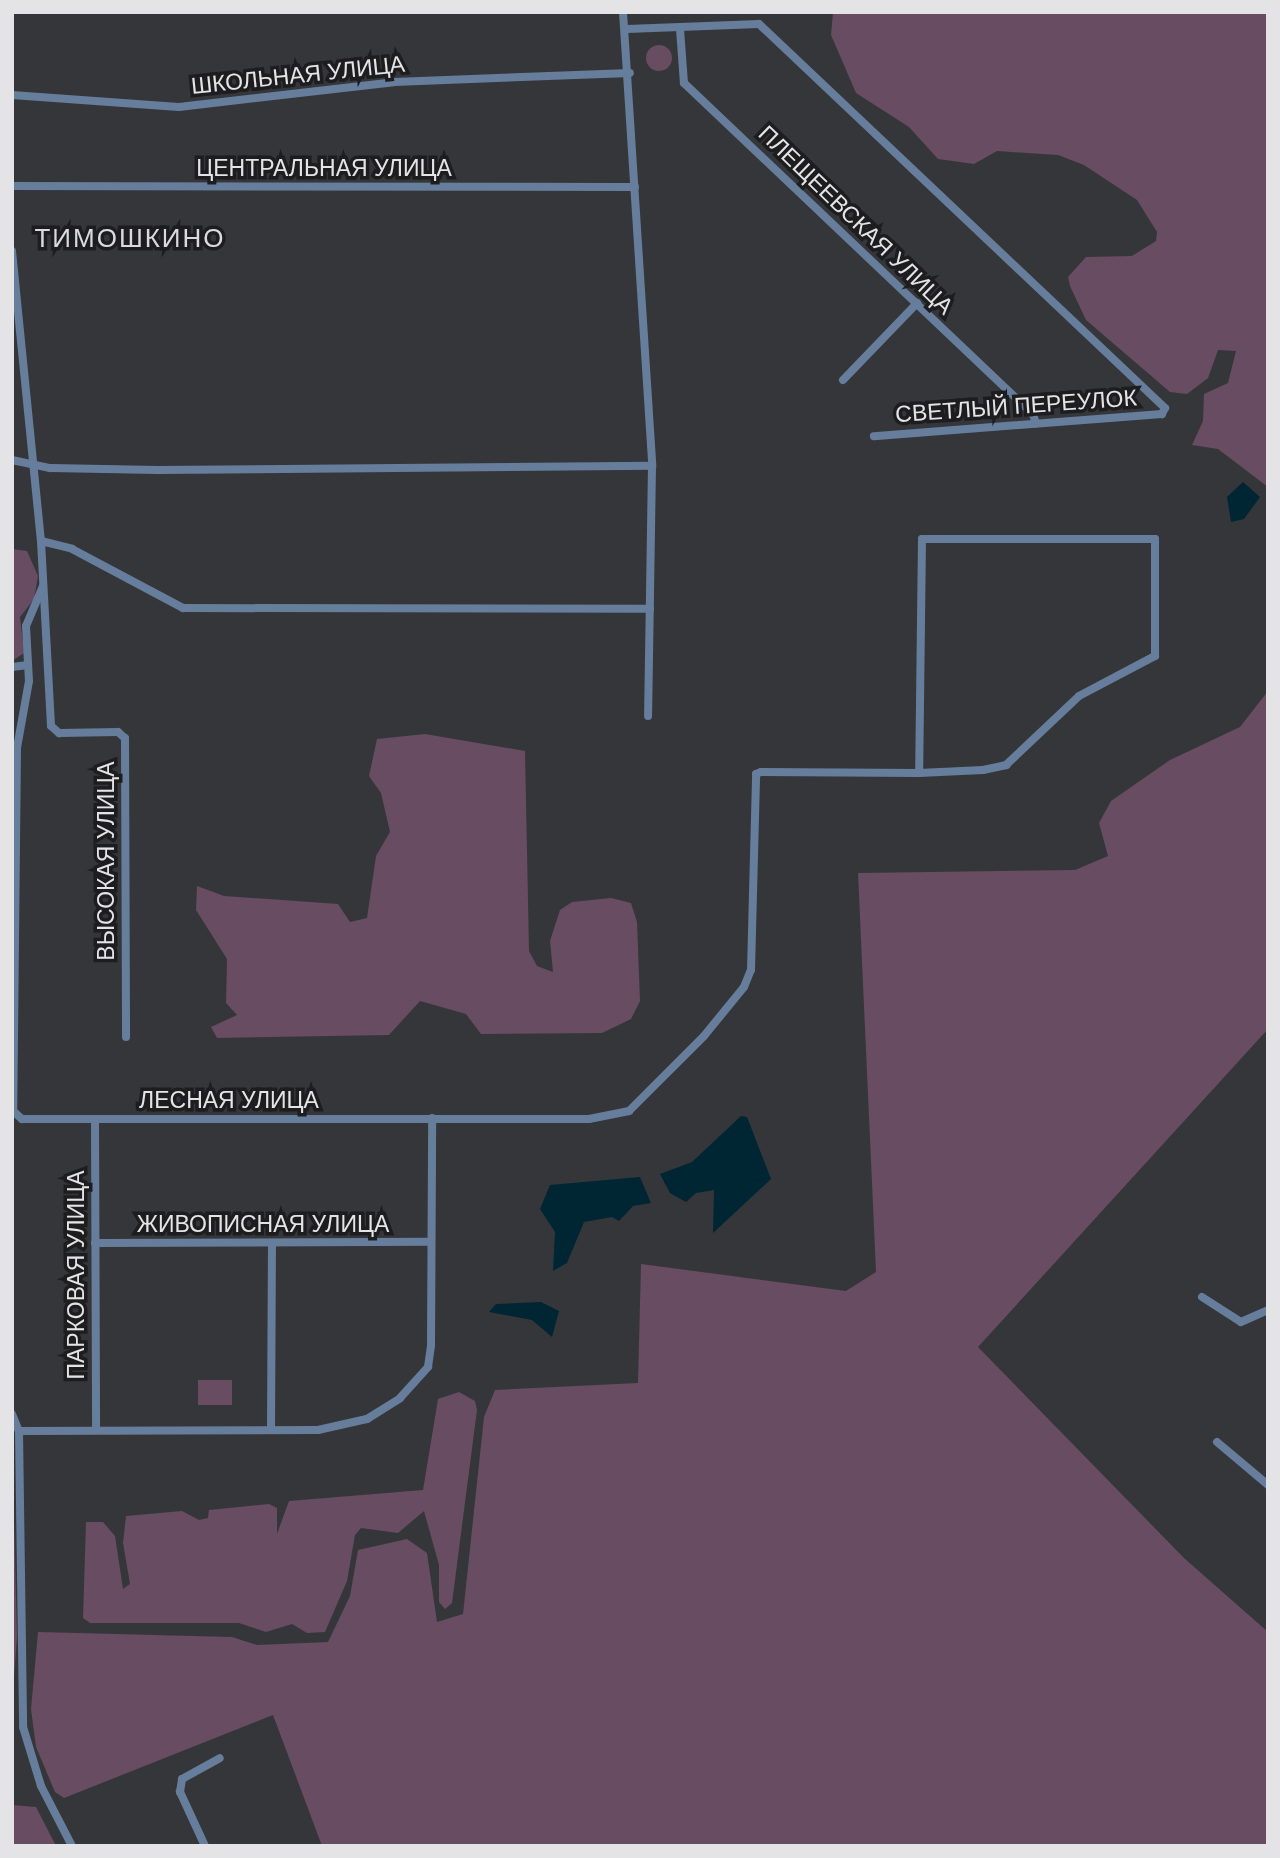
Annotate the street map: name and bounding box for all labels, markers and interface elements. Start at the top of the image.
street label: ШКОЛЬНАЯ УЛИЦА [190,50,406,100]
street label: ПЛЕЩЕЕВСКАЯ УЛИЦА [753,120,959,320]
street label: ЦЕНТРАЛЬНАЯ УЛИЦА [196,154,452,182]
district label: ТИМОШКИНО [36,223,224,255]
street label: СВЕТЛЫЙ ПЕРЕУЛОК [894,384,1138,428]
street label: ВЫСОКАЯ УЛИЦА [92,761,120,961]
street label: ЛЕСНАЯ УЛИЦА [139,1086,319,1114]
street label: ПАРКОВАЯ УЛИЦА [62,1171,90,1379]
street label: ЖИВОПИСНАЯ УЛИЦА [137,1210,389,1238]

